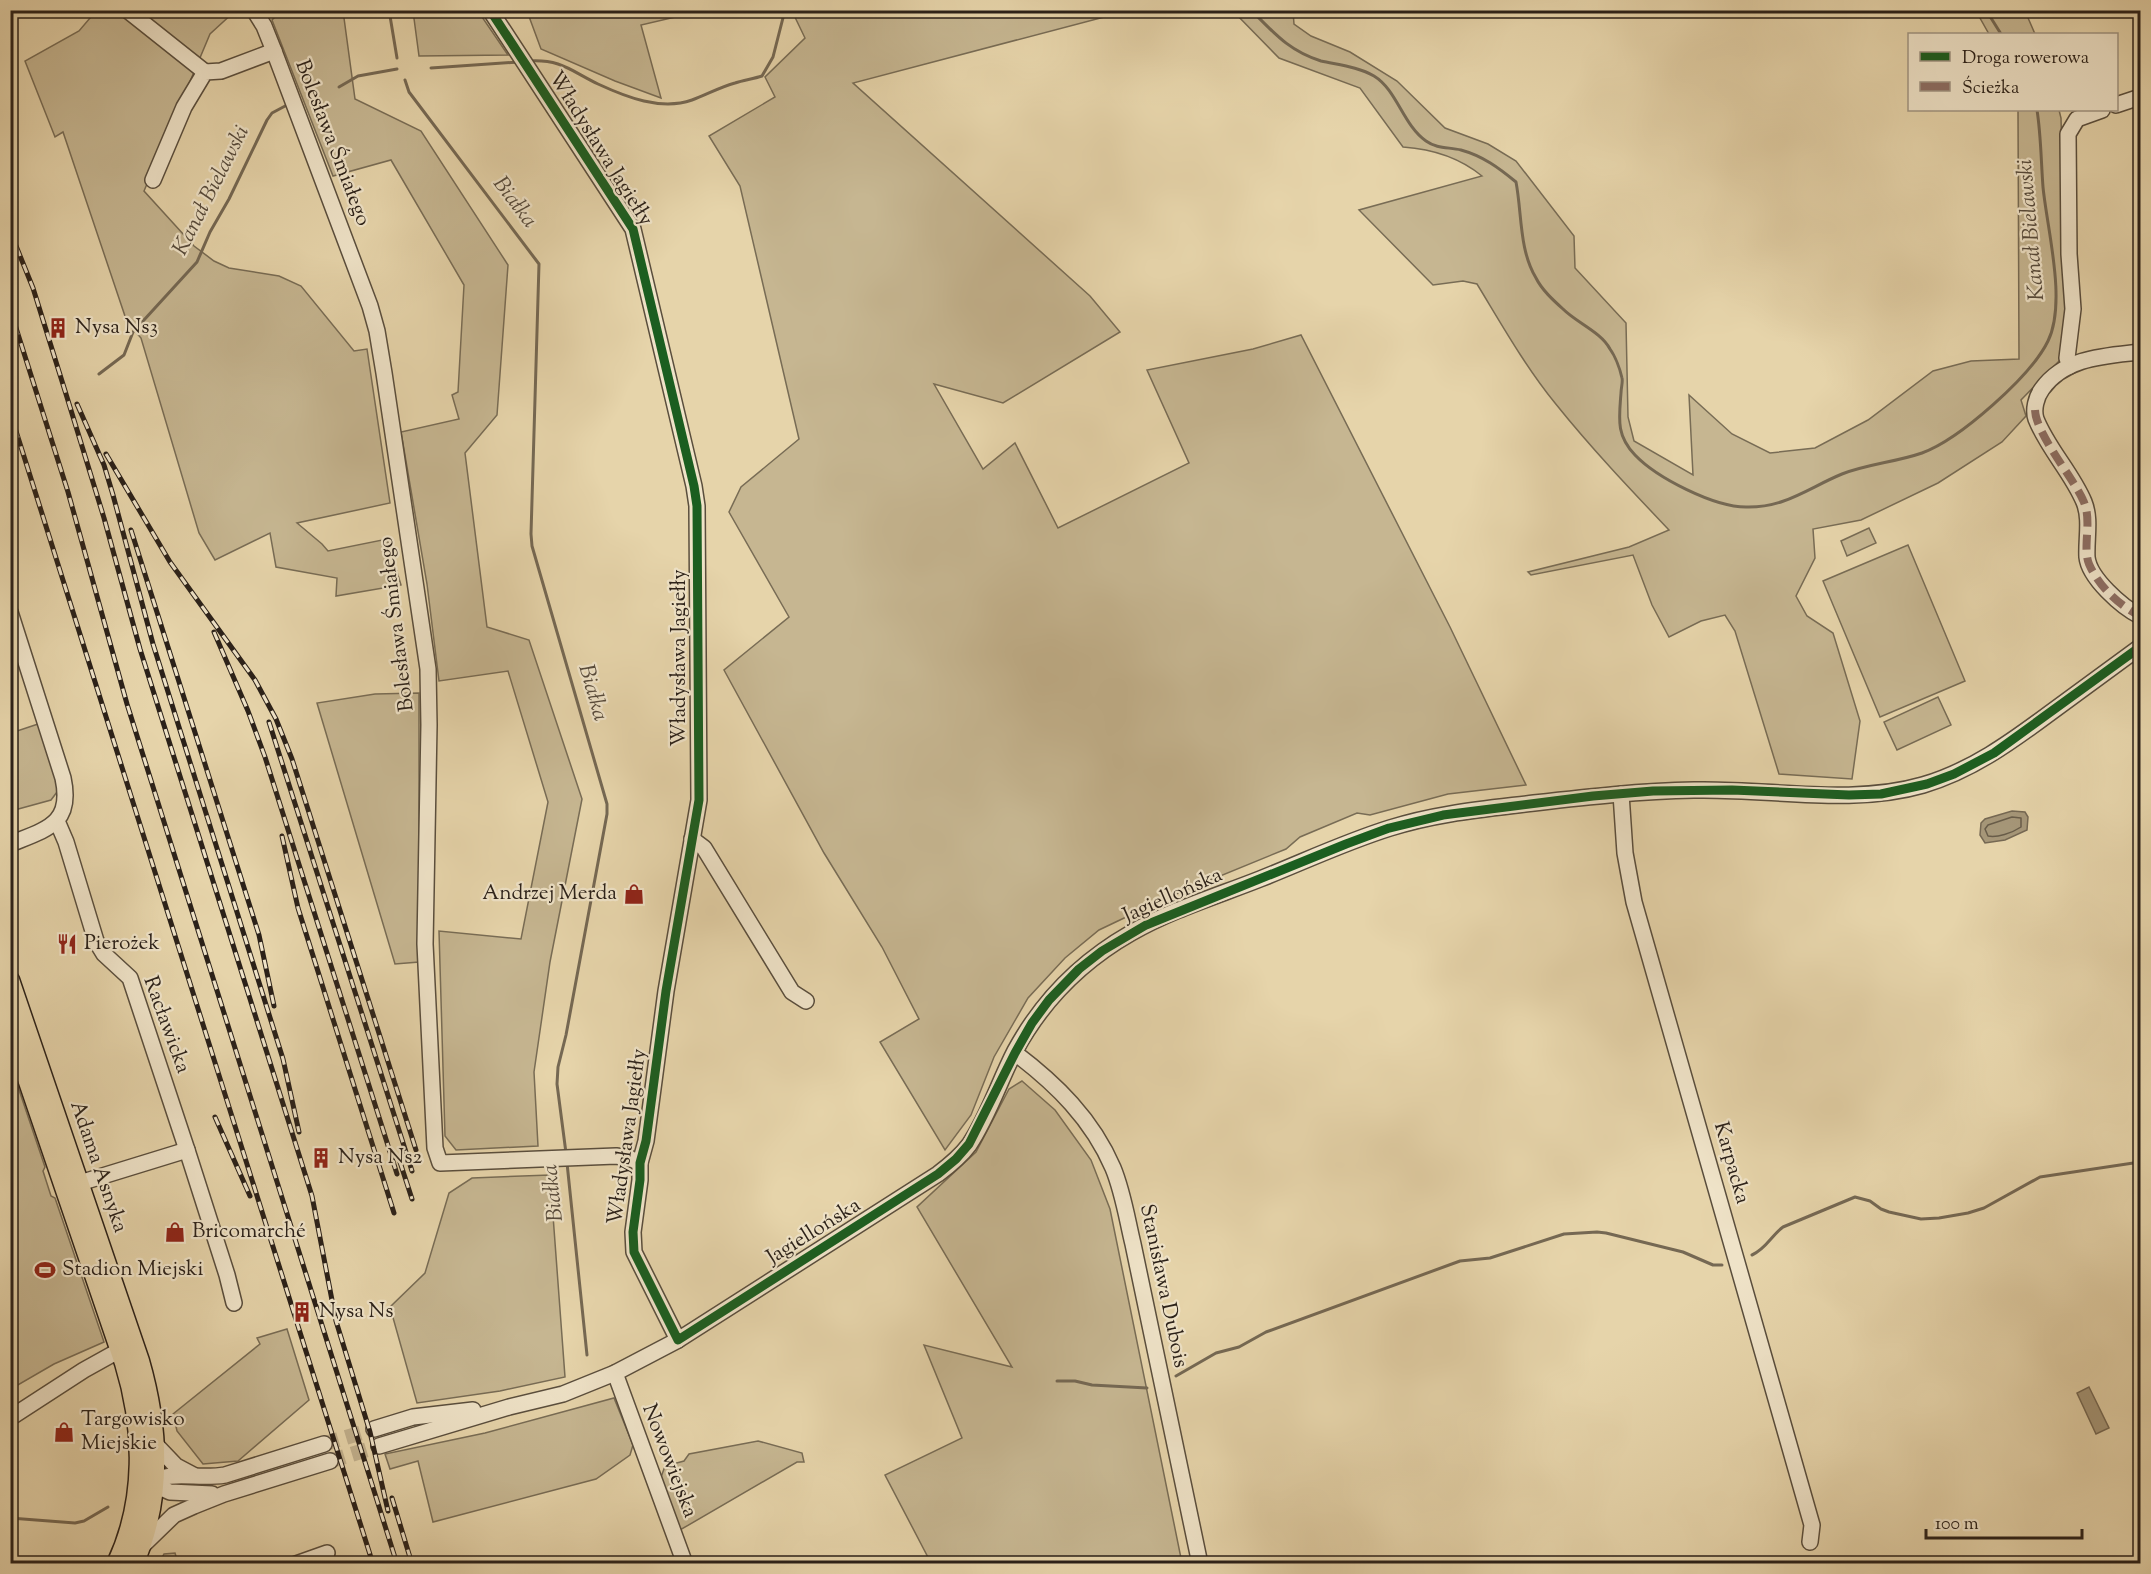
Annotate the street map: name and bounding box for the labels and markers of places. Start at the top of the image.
place label: Nysa Ns3 [75,313,158,343]
building icon: Nysa Ns3 [46,316,70,340]
place label: Andrzej Merda [482,879,617,909]
shop icon: Andrzej Merda [622,882,646,906]
place label: Pierożek [84,929,160,959]
restaurant icon: Pierożek [55,932,79,956]
place label: Nysa Ns2 [338,1143,422,1173]
building icon: Nysa Ns2 [309,1146,333,1170]
place label: Bricomarché [192,1217,306,1247]
shop icon: Bricomarché [163,1220,187,1244]
place label: Stadion Miejski [62,1255,204,1285]
sports icon: Stadion Miejski [33,1258,57,1282]
place label: Nysa Ns [319,1297,393,1327]
building icon: Nysa Ns [290,1300,314,1324]
place label: Targowisko Miejskie [81,1405,185,1459]
shop icon: Targowisko Miejskie [52,1420,76,1444]

